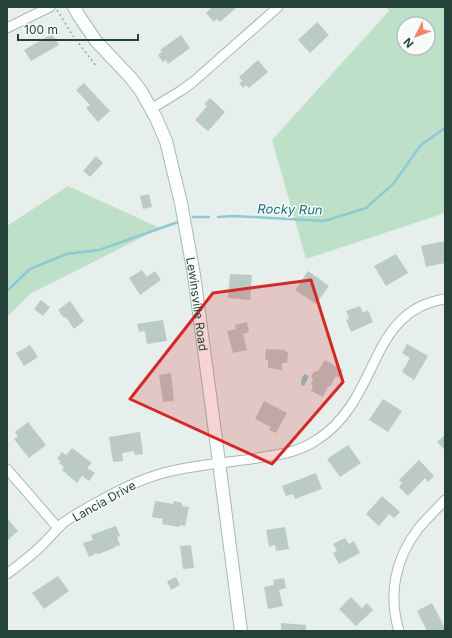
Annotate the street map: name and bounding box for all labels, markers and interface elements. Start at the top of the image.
scale bar [18,16,138,42]
north arrow [396,16,436,56]
text: 100 m [24,22,58,37]
text: N [401,35,417,50]
water label: Rocky Run [257,200,323,218]
street label: Lewinsville Road [183,256,212,352]
street label: Lancia Drive [70,477,138,525]

